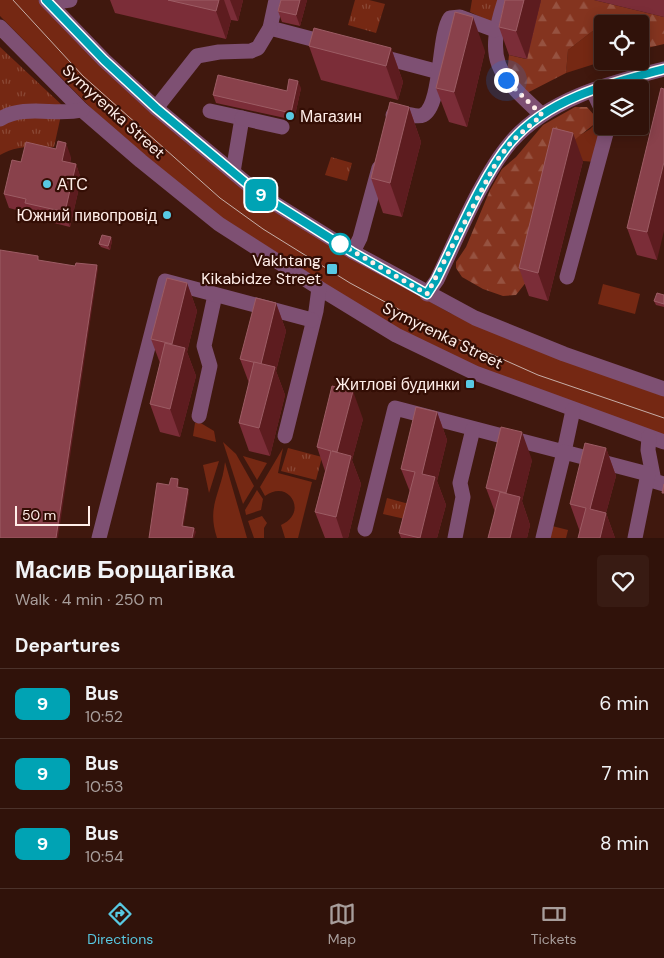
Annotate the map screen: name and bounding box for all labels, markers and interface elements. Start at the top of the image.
map controls [594,15,649,135]
button: locate [594,15,649,70]
street label: Symyrenka Street [58,60,169,163]
your location [494,68,519,93]
button: layers [594,80,649,135]
place label: Магазин [300,106,362,127]
marker: Магазин [284,110,296,122]
place label: АТС [57,174,88,195]
marker: АТС [41,178,53,190]
line badge: 9 [245,179,277,211]
text: 9 [255,183,267,207]
place label: Южний пивопровід [16,205,158,226]
marker: Южний пивопровід [161,209,173,221]
unlabelled marker [329,233,351,255]
place label: Vakhtang Kikabidze Street [201,250,321,289]
marker: Vakhtang Kikabidze Street [325,262,339,276]
street label: Symyrenka Street [379,297,506,374]
place label: Житлові будинки [335,374,460,395]
marker: Житлові будинки [464,378,476,390]
scale bar [15,503,90,526]
text: 50 m [22,506,56,524]
text: Масив Борщагівка [15,554,234,585]
button: heart [597,555,649,607]
text: Walk · 4 min · 250 m [15,589,163,610]
text: Departures [15,633,120,658]
text: Bus [85,681,119,706]
text: 6 min [600,691,649,716]
text: 9 [37,692,48,716]
text: 10:52 [85,706,123,727]
text: Bus [85,751,119,776]
text: 7 min [601,761,649,786]
text: 9 [37,762,48,786]
text: 10:53 [85,776,123,797]
text: Bus [85,821,119,846]
text: 8 min [600,831,649,856]
text: 9 [37,832,48,856]
text: 10:54 [85,846,124,867]
tab: Directions [87,900,153,948]
tab: Map [328,900,356,948]
tab: Tickets [531,900,577,948]

